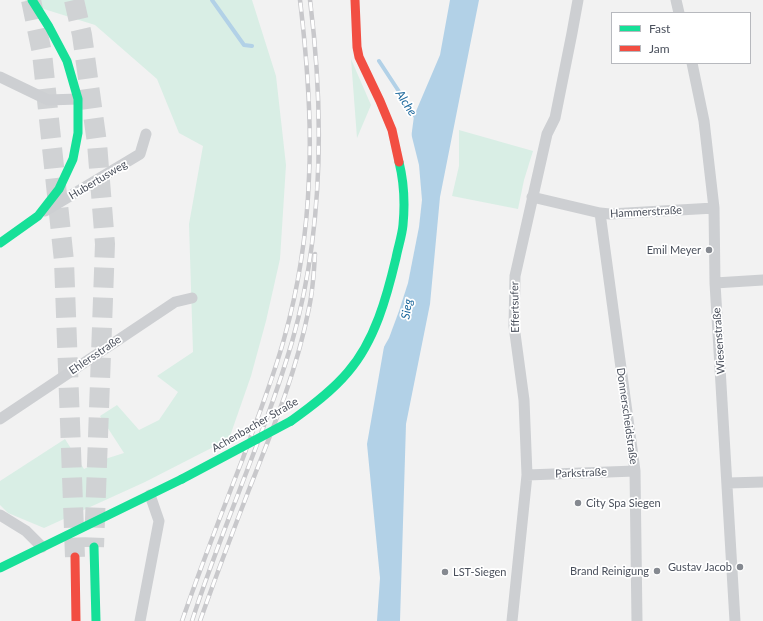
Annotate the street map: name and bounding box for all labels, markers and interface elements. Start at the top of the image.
legend [611,12,751,64]
text: Fast [649,21,670,36]
text: Jam [649,41,670,56]
water label: Alche [392,87,420,119]
street label: Hubertusweg [67,158,129,202]
street label: Hammerstraße [610,204,682,220]
place label: Emil Meyer [647,243,701,257]
marker: Emil Meyer [704,245,714,255]
street label: Effertsufer [508,281,522,333]
water label: Sieg [398,298,416,320]
street label: Wiesenstraße [710,307,728,375]
street label: Ehlersstraße [66,333,124,377]
street label: Donnerscheidstraße [614,367,640,465]
street label: Achenbacher Straße [209,395,301,455]
street label: Parkstraße [555,466,607,480]
place label: City Spa Siegen [586,496,661,510]
marker: City Spa Siegen [573,498,583,508]
place label: Gustav Jacob [668,560,732,574]
marker: Gustav Jacob [735,562,745,572]
place label: Brand Reinigung [570,564,649,578]
place label: LST-Siegen [453,565,506,579]
marker: Brand Reinigung [652,566,662,576]
marker: LST-Siegen [440,567,450,577]

